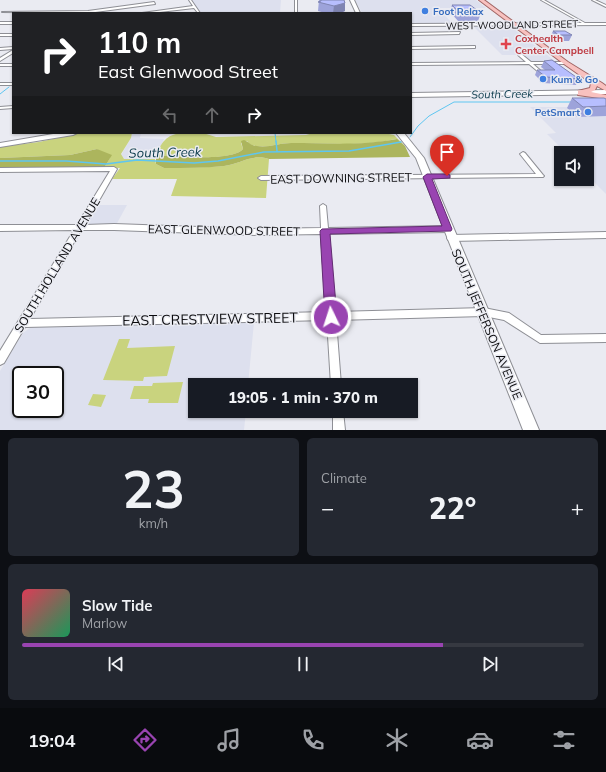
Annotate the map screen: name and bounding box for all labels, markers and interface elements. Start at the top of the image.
place label: Foot Relax [433,5,484,18]
marker: Foot Relax [420,6,430,16]
street label: WEST WOODLAND STREET [446,17,578,33]
text: 110 m [98,25,181,60]
icon: right [32,28,84,80]
place label: Coxhealth Center Campbell [515,32,594,57]
marker: Coxhealth Center Campbell [500,38,512,50]
text: East Glenwood Street [98,60,278,83]
place label: Kum & Go [551,73,598,86]
marker: Kum & Go [538,74,548,84]
water label: South Creek [471,86,533,102]
icon: left [159,104,181,126]
icon: ahead [201,104,223,126]
icon: right [243,104,265,126]
place label: PetSmart [535,106,580,119]
marker: PetSmart [583,107,593,117]
pin [430,135,464,176]
icon: arrive [436,141,458,163]
water label: South Creek [128,143,202,161]
map controls [554,146,594,186]
button: sound [554,146,594,186]
street label: EAST DOWNING STREET [270,169,413,187]
street label: SOUTH HOLLAND AVENUE [11,195,103,335]
street label: EAST GLENWOOD STREET [148,221,301,239]
street label: SOUTH JEFFERSON AVENUE [448,246,526,402]
position arrow [310,296,352,338]
street label: EAST CRESTVIEW STREET [122,308,298,330]
speed limit sign: 30 [12,366,64,418]
text: 19:05 · 1 min · 370 m [228,388,378,407]
text: 23 [122,456,185,521]
text: Climate [321,470,367,486]
text: 22° [429,489,476,527]
text: − [321,494,334,522]
text: + [571,494,584,522]
text: km/h [139,515,168,531]
text: Slow Tide [82,596,152,615]
text: Marlow [82,615,127,631]
icon: previous [105,653,127,675]
icon: pause [292,653,314,675]
icon: next [479,653,501,675]
icon: directions [131,726,159,754]
icon: music [215,726,243,754]
icon: phone [299,726,327,754]
icon: climate [383,726,411,754]
icon: car [466,726,494,754]
icon: filters [550,726,578,754]
text: 19:04 [28,729,76,752]

